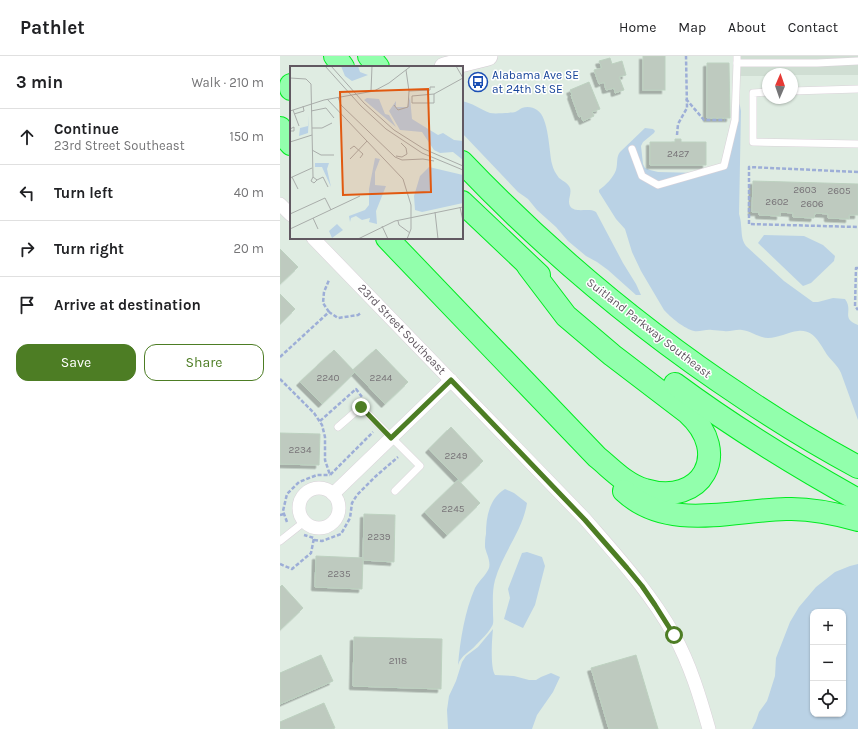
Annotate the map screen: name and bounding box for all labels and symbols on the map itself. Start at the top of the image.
inset map [290,66,463,239]
place label: Alabama Ave SE at 24th St SE [492,68,579,96]
north arrow [762,68,798,104]
bus stop icon: Alabama Ave SE at 24th St SE [467,71,489,93]
house number: 2427 [667,148,689,160]
house number: 2603 [793,184,817,196]
house number: 2605 [827,185,851,197]
house number: 2602 [765,196,789,208]
house number: 2606 [800,198,824,210]
street label: Suitland Parkway Southeast [584,275,714,381]
street label: 23rd Street Southeast [355,281,449,378]
house number: 2240 [316,372,340,384]
house number: 2244 [370,372,393,384]
route end [352,398,370,416]
house number: 2234 [288,444,312,456]
house number: 2249 [445,450,468,462]
house number: 2245 [442,503,465,515]
house number: 2239 [367,531,391,543]
house number: 2235 [327,568,351,580]
route start [665,626,683,644]
house number: 2118 [389,655,407,667]

